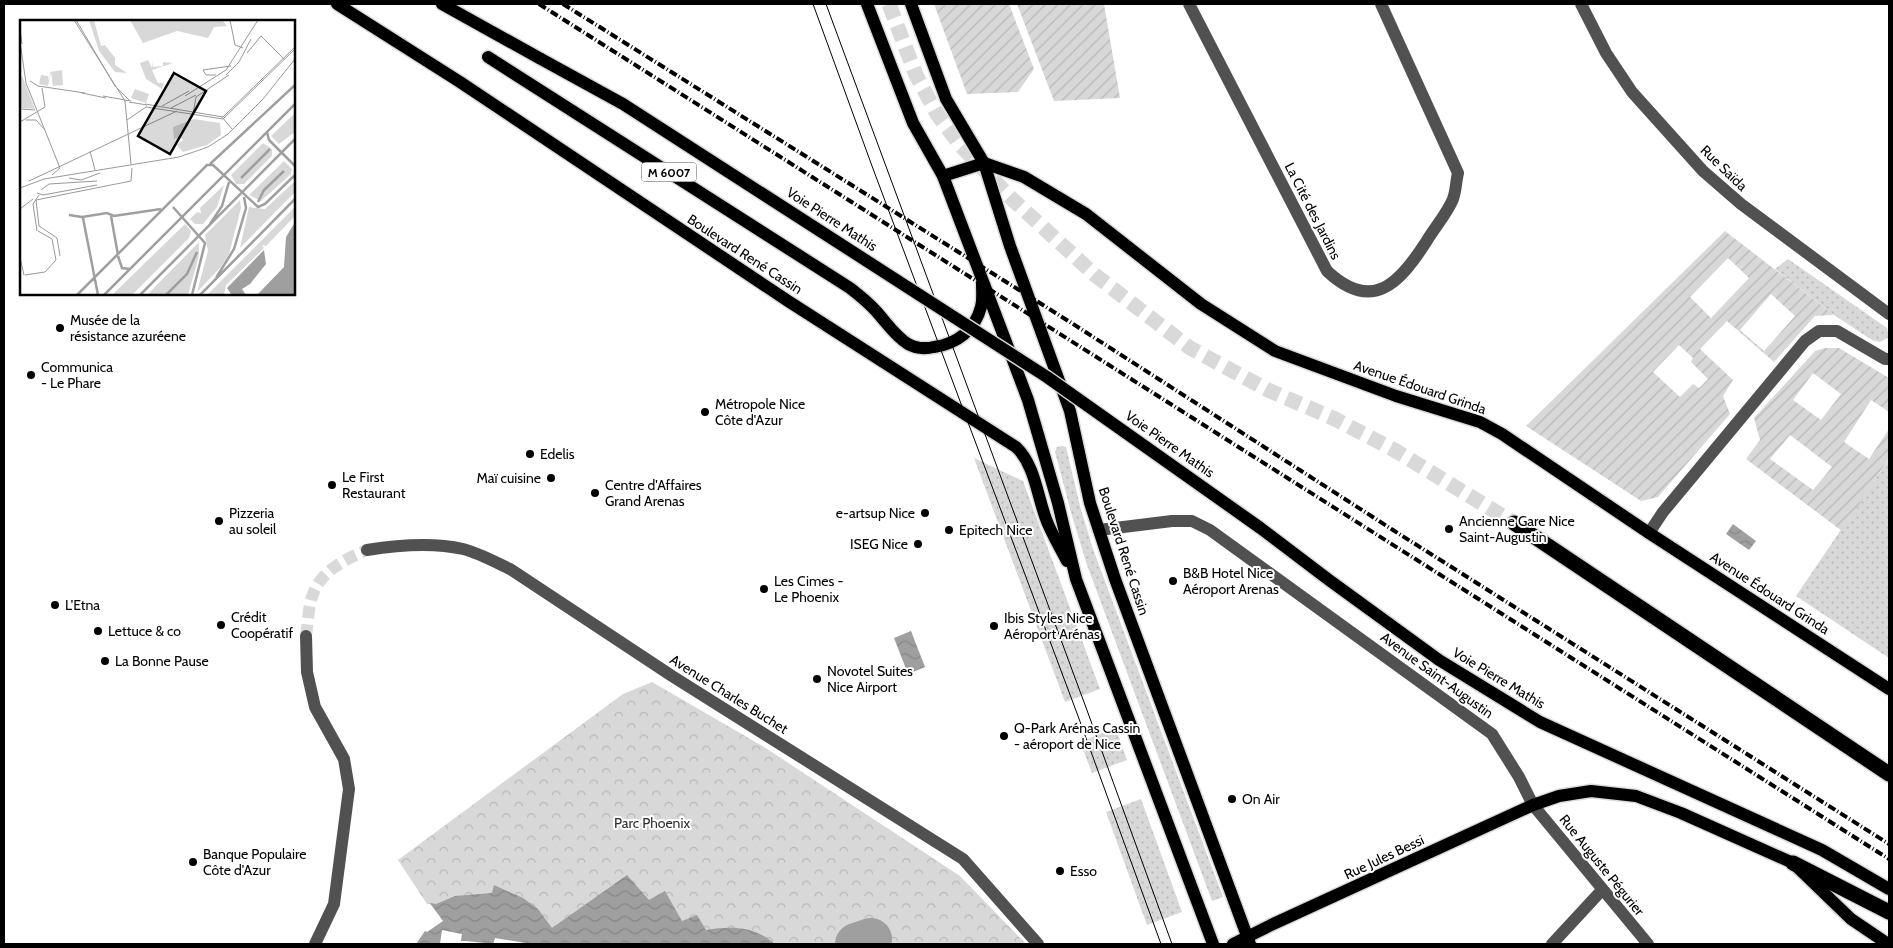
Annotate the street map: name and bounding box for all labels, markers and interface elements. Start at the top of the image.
inset map [20,20,295,295]
street label: Rue Saïda [1697,141,1751,195]
street label: La Cité des Jardins [1281,159,1345,263]
road number: M 6007 [642,162,696,182]
street label: Voie Pierre Mathis [783,183,881,255]
street label: Boulevard René Cassin [684,210,806,298]
place label: Musée de la résistance azuréene [70,311,186,345]
marker: Musée de la résistance azuréene [54,322,66,334]
street label: Avenue Édouard Grinda [1351,356,1489,418]
place label: Communica - Le Phare [41,358,113,392]
marker: Communica - Le Phare [25,369,37,381]
place label: Métropole Nice Côte d'Azur [715,395,805,429]
marker: Métropole Nice Côte d'Azur [699,406,711,418]
street label: Voie Pierre Mathis [1122,407,1218,482]
place label: Edelis [540,445,575,463]
marker: Edelis [524,448,536,460]
place label: Le First Restaurant [342,468,406,502]
place label: Maï cuisine [476,469,541,487]
marker: Maï cuisine [545,472,557,484]
place label: Centre d'Affaires Grand Arenas [605,476,702,510]
marker: Le First Restaurant [326,479,338,491]
street label: Boulevard René Cassin [1095,485,1153,617]
marker: Centre d'Affaires Grand Arenas [589,487,601,499]
place label: Pizzeria au soleil [229,504,277,538]
place label: e-artsup Nice [836,504,915,522]
marker: e-artsup Nice [919,507,931,519]
place label: Ancienne Gare Nice Saint-Augustin [1459,512,1575,546]
marker: Pizzeria au soleil [213,515,225,527]
place label: Epitech Nice [959,521,1032,539]
marker: Ancienne Gare Nice Saint-Augustin [1443,523,1455,535]
marker: Epitech Nice [943,524,955,536]
place label: ISEG Nice [850,535,908,553]
marker: ISEG Nice [912,538,924,550]
street label: Avenue Édouard Grinda [1707,548,1833,638]
place label: B&B Hotel Nice Aéroport Arenas [1183,564,1279,598]
place label: Les Cimes - Le Phoenix [774,572,843,606]
marker: B&B Hotel Nice Aéroport Arenas [1167,575,1179,587]
marker: Les Cimes - Le Phoenix [758,583,770,595]
place label: L'Etna [65,596,100,614]
marker: L'Etna [49,599,61,611]
place label: Crédit Coopératif [231,608,293,642]
place label: Ibis Styles Nice Aéroport Arénas [1004,609,1100,643]
marker: Crédit Coopératif [215,619,227,631]
marker: Ibis Styles Nice Aéroport Arénas [988,620,1000,632]
place label: Lettuce & co [108,622,181,640]
marker: Lettuce & co [92,625,104,637]
street label: Avenue Saint-Augustin [1377,628,1497,722]
street label: Voie Pierre Mathis [1450,643,1549,713]
street label: Avenue Charles Buchet [667,650,792,738]
place label: La Bonne Pause [115,652,209,670]
marker: La Bonne Pause [99,655,111,667]
place label: Novotel Suites Nice Airport [827,662,913,696]
marker: Novotel Suites Nice Airport [811,673,823,685]
place label: Q-Park Arénas Cassin - aéroport de Nice [1014,719,1141,753]
marker: Q-Park Arénas Cassin - aéroport de Nice [998,730,1010,742]
place label: On Air [1242,790,1280,808]
marker: On Air [1226,793,1238,805]
street label: Rue Auguste Pégurier [1556,811,1649,920]
park label: Parc Phoenix [614,814,690,832]
street label: Rue Jules Bessi [1341,831,1427,883]
place label: Banque Populaire Côte d'Azur [203,845,306,879]
marker: Banque Populaire Côte d'Azur [187,856,199,868]
place label: Esso [1070,862,1097,880]
marker: Esso [1054,865,1066,877]

